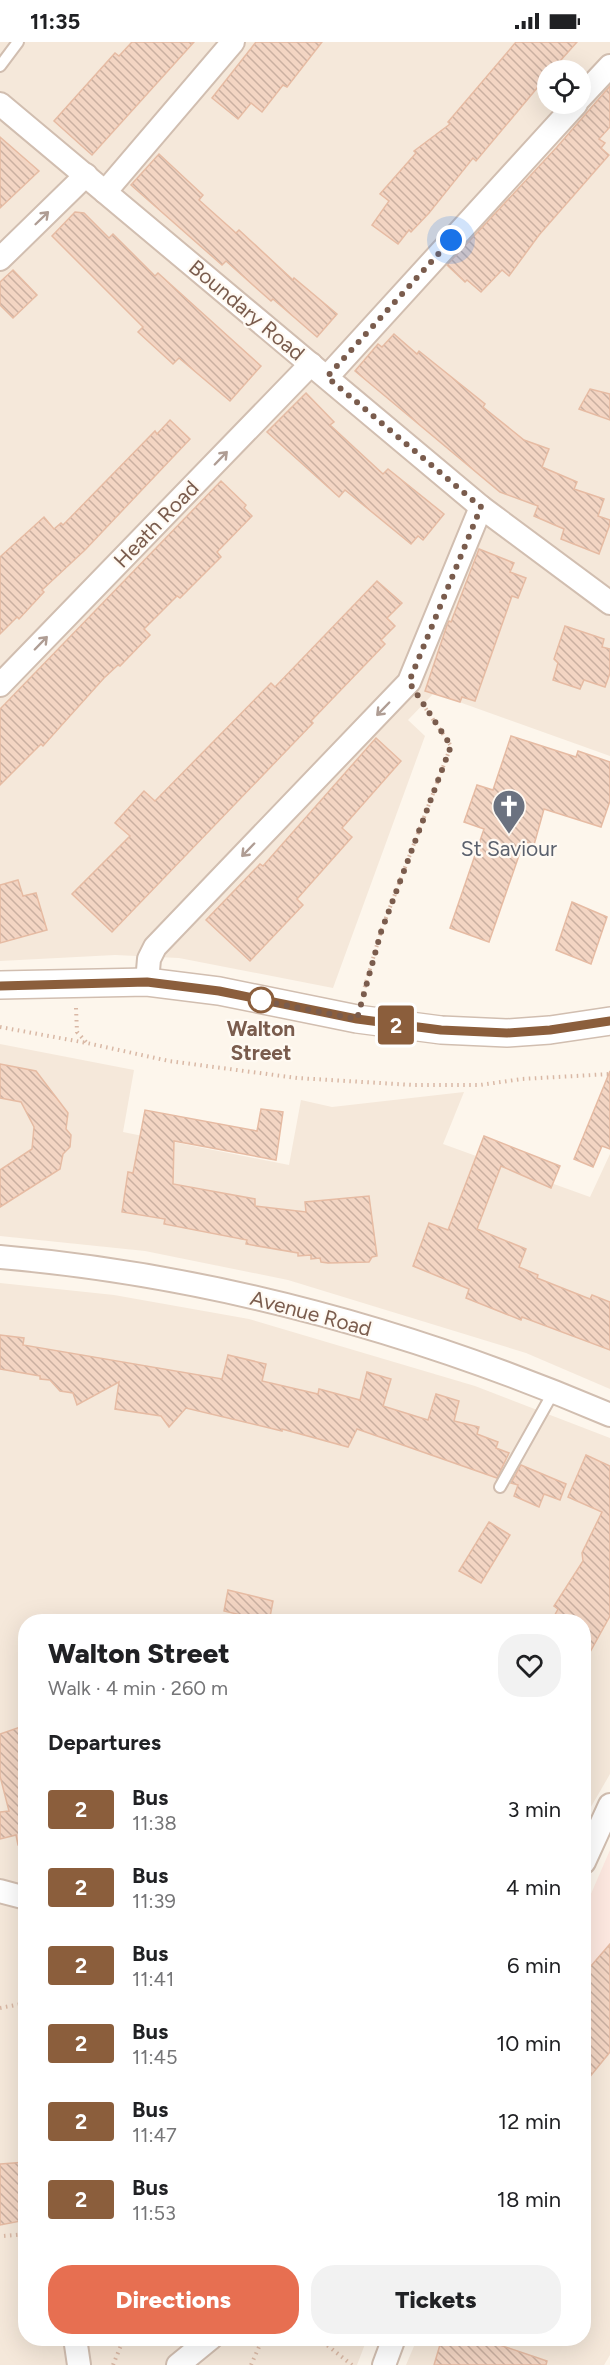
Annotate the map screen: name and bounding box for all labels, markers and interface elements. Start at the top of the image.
text: 11:35 [30,8,80,35]
map controls [537,60,591,114]
button: locate [537,60,591,114]
one-way arrow [34,211,49,225]
your location [436,225,466,255]
street label: Boundary Road [184,254,310,366]
one-way arrow [213,450,228,465]
street label: Heath Road [108,475,204,573]
one-way arrow [33,635,48,650]
one-way arrow [376,701,390,716]
church icon: St Saviour [491,788,527,835]
place label: St Saviour [461,836,557,861]
one-way arrow [241,842,255,857]
marker: Walton Street [248,987,274,1013]
line badge: 2 [376,1006,416,1044]
text: 2 [390,1013,402,1038]
place label: Walton Street [227,1016,295,1065]
street label: Avenue Road [248,1285,374,1341]
button: heart [498,1634,561,1697]
text: Walton Street [48,1636,230,1670]
text: Walk · 4 min · 260 m [48,1676,228,1700]
text: Departures [48,1729,161,1756]
text: Bus [132,1784,168,1811]
text: 3 min [507,1796,561,1823]
text: 2 [75,1797,87,1822]
text: 11:38 [132,1811,177,1835]
text: Bus [132,1862,168,1889]
text: 4 min [506,1874,561,1901]
text: 2 [75,1875,87,1900]
text: 11:39 [132,1889,176,1913]
text: Bus [132,1940,168,1967]
text: 6 min [507,1952,561,1979]
text: 2 [75,1953,87,1978]
text: 11:41 [132,1967,174,1991]
text: Bus [132,2018,168,2045]
text: 10 min [496,2030,561,2057]
text: 2 [75,2031,87,2056]
text: 11:45 [132,2045,178,2069]
text: Bus [132,2096,168,2123]
text: 12 min [498,2108,561,2135]
text: 2 [75,2109,87,2134]
text: 11:47 [132,2123,177,2147]
text: Bus [132,2174,168,2201]
text: 18 min [497,2186,561,2213]
text: 2 [75,2187,87,2212]
text: 11:53 [132,2201,176,2225]
button: Directions [48,2265,299,2334]
button: Tickets [311,2265,561,2334]

